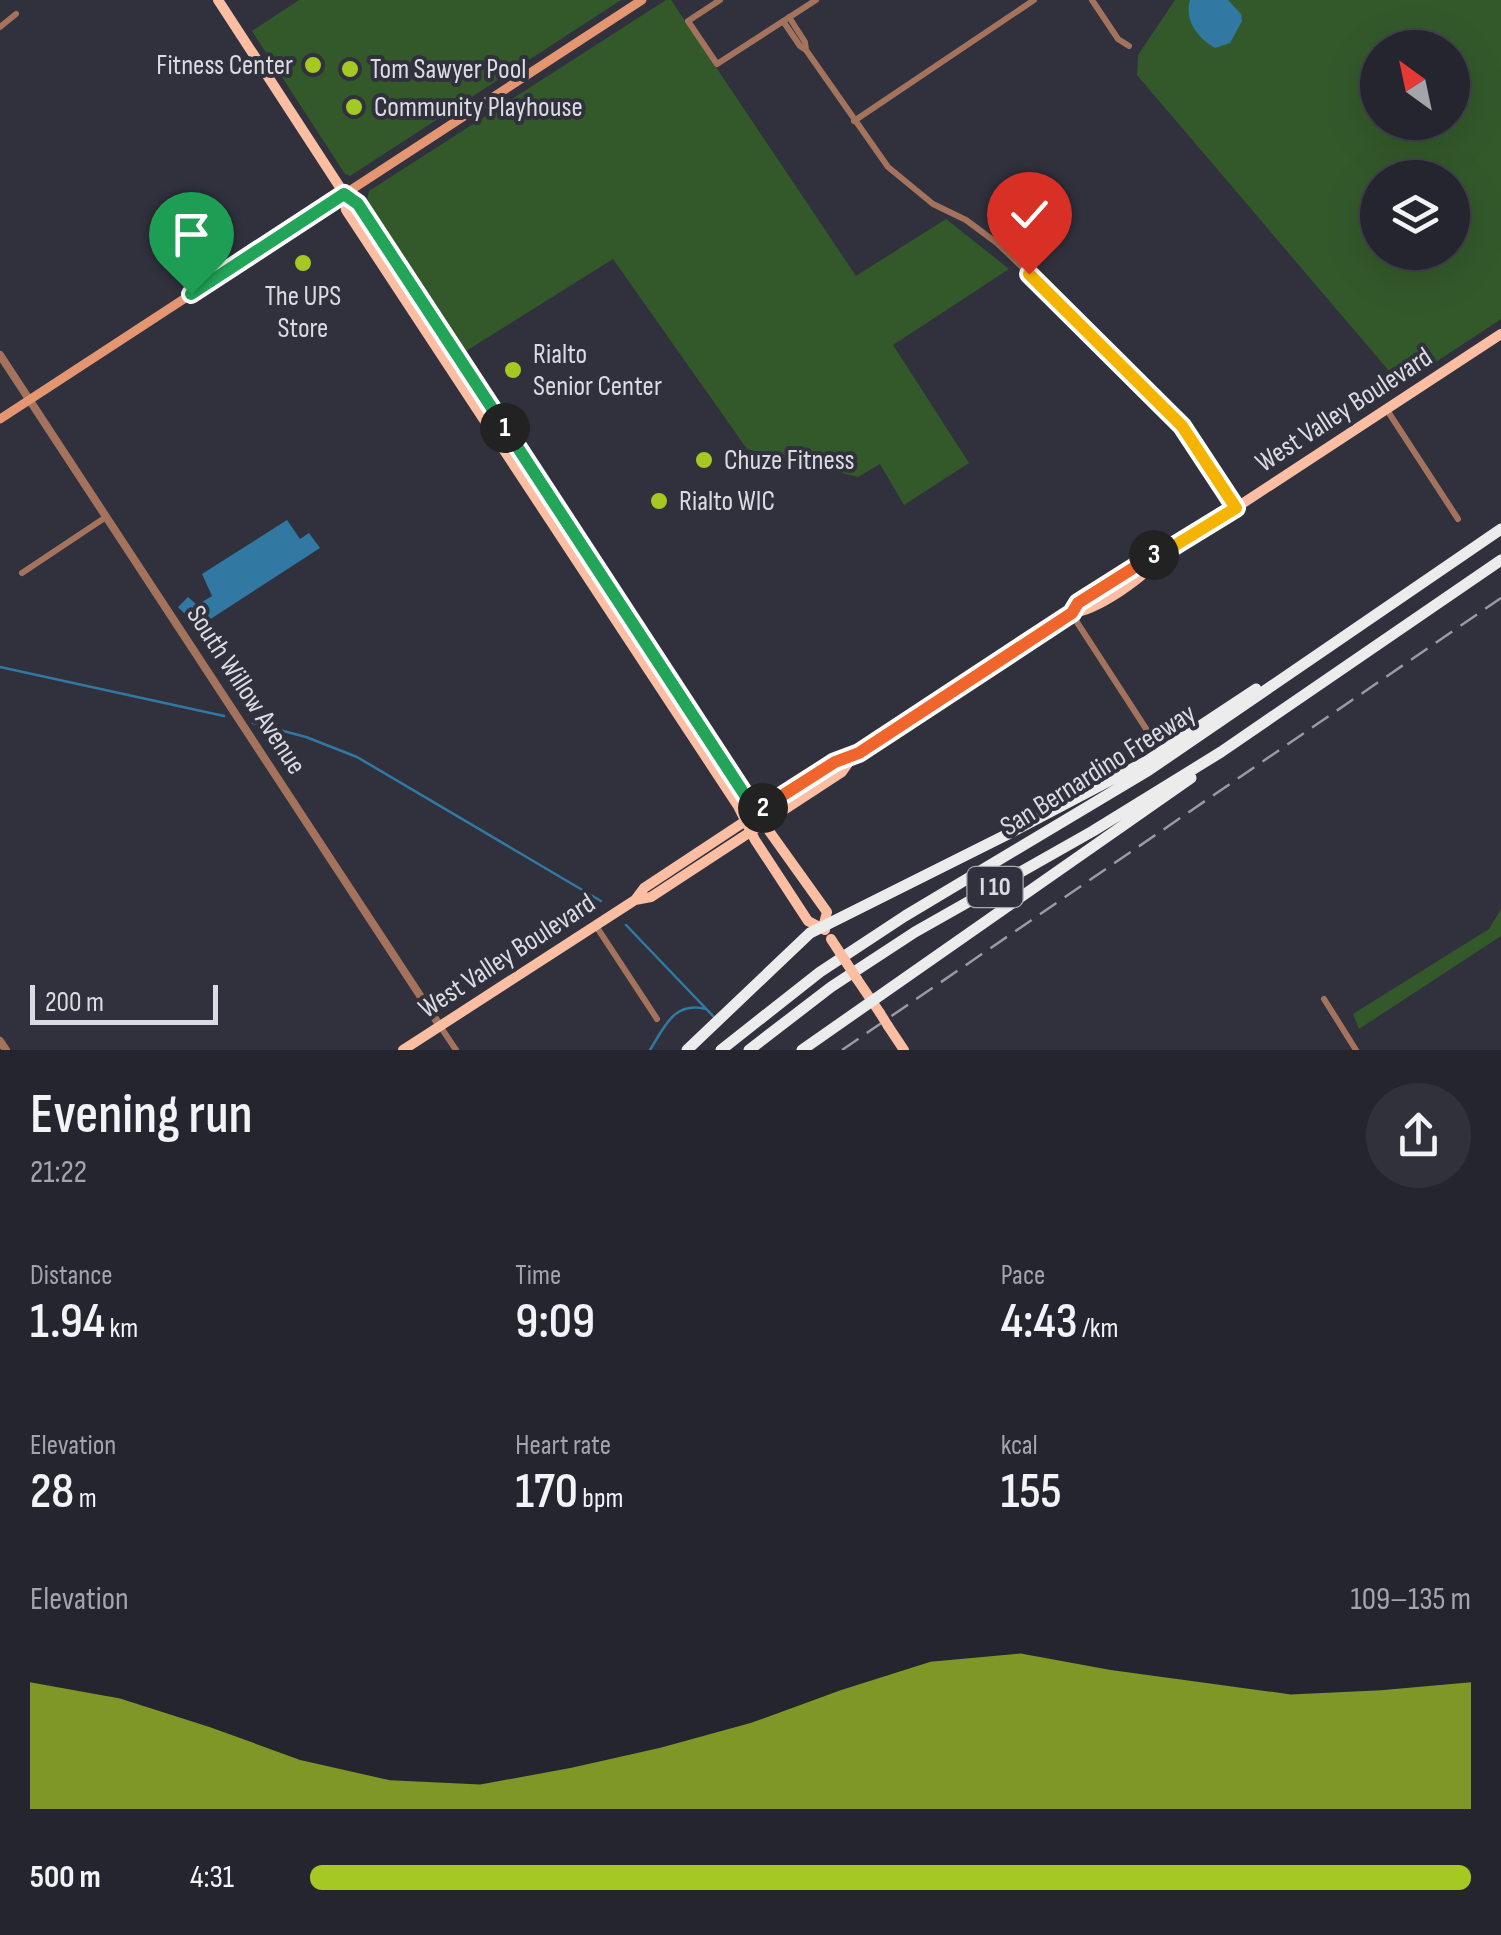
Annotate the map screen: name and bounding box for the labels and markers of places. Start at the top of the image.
place label: Fitness Center [156,49,293,82]
place label: Tom Sawyer Pool [370,53,527,86]
marker: Fitness Center [302,54,324,76]
marker: Tom Sawyer Pool [339,58,361,80]
place label: Community Playhouse [374,91,583,124]
marker: Community Playhouse [343,96,365,118]
pin [987,172,1072,275]
pin [149,192,234,295]
marker: The UPS Store [292,252,314,274]
place label: The UPS Store [265,280,341,345]
place label: Rialto Senior Center [533,338,662,403]
marker: Rialto Senior Center [502,359,524,381]
pin: 1 [480,403,530,453]
place label: Chuze Fitness [724,444,854,477]
marker: Chuze Fitness [693,449,715,471]
place label: Rialto WIC [679,485,775,518]
marker: Rialto WIC [648,490,670,512]
pin: 3 [1129,530,1179,580]
pin: 2 [738,783,788,833]

